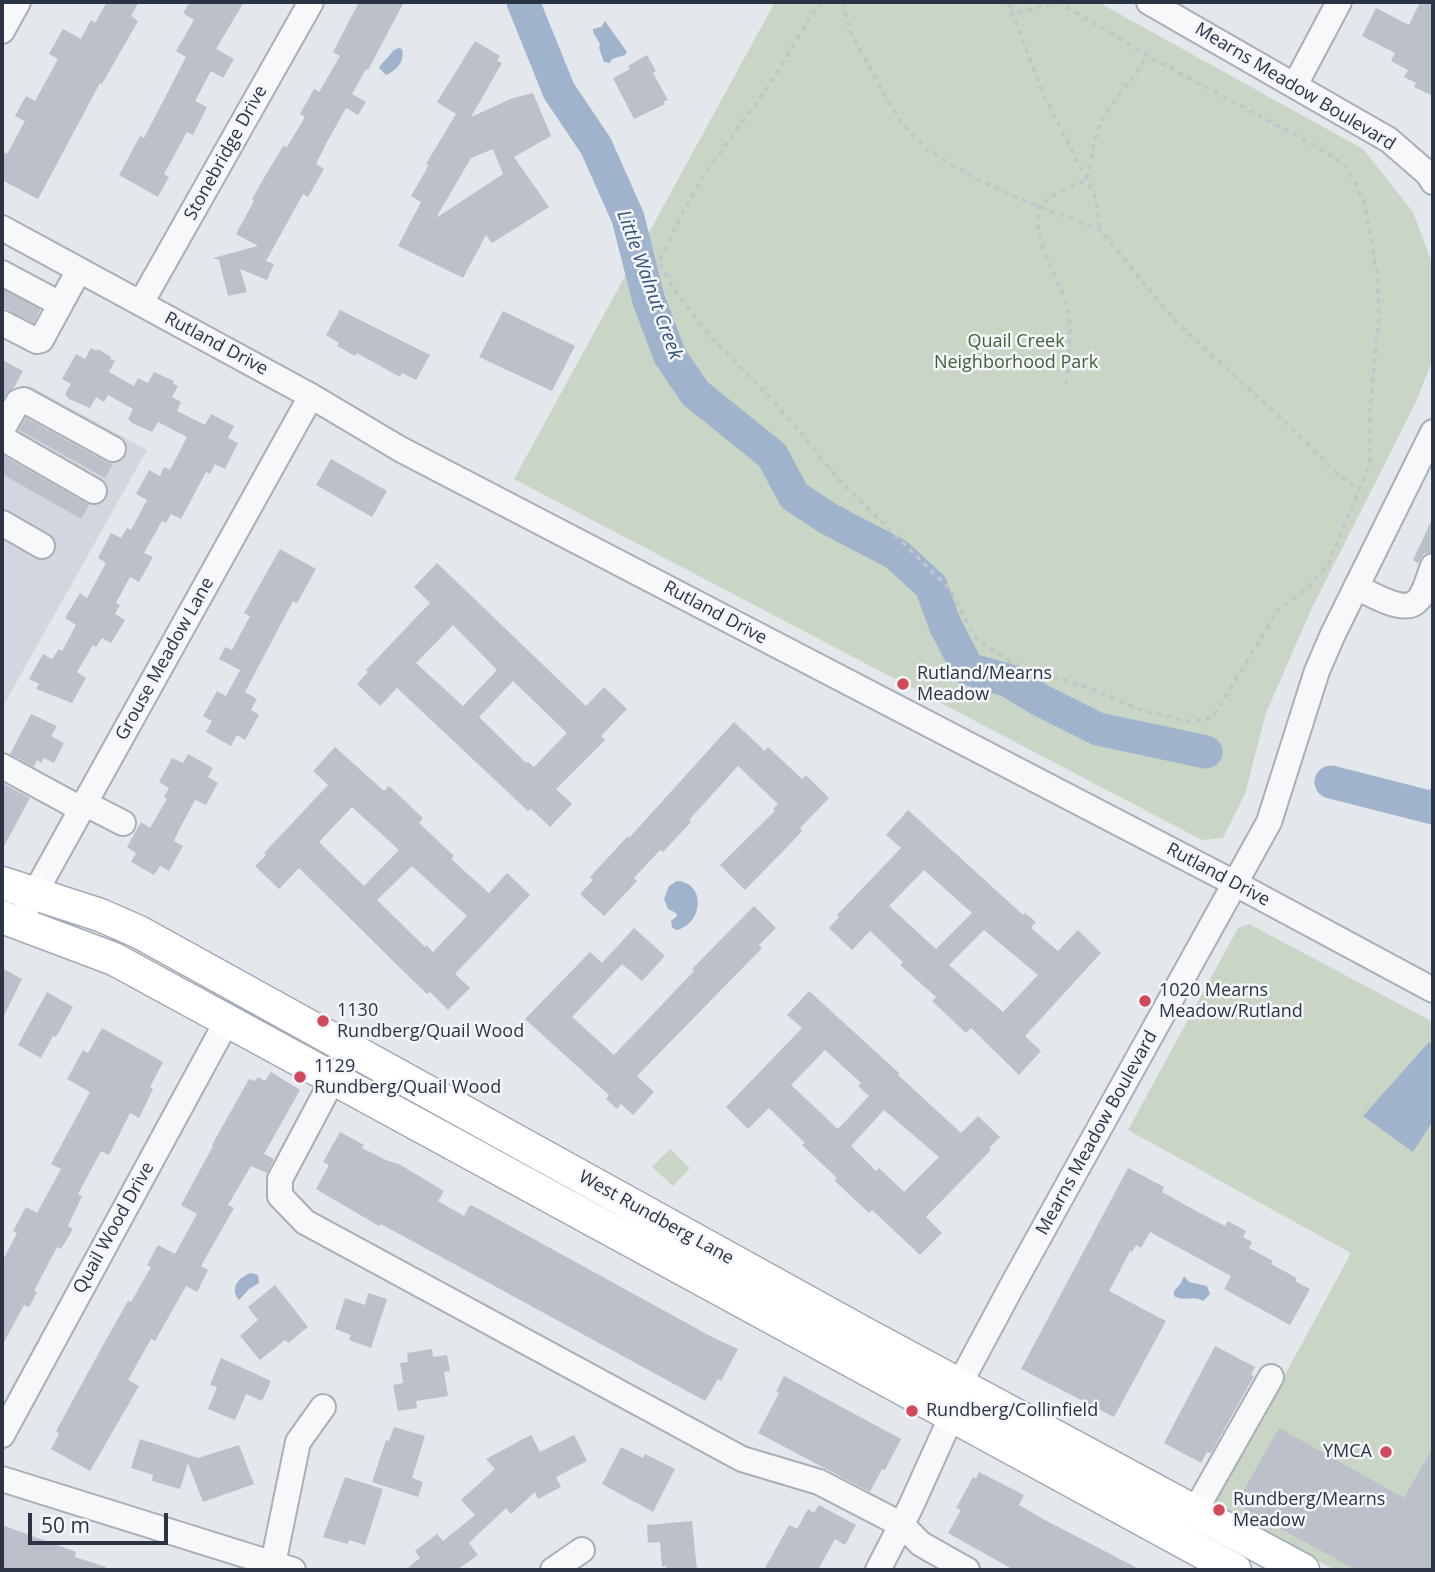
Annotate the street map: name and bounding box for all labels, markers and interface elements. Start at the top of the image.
street label: Mearns Meadow Boulevard [1191,18,1399,156]
street label: Stonebridge Drive [180,82,272,224]
water label: Little Walnut Creek [611,207,687,363]
street label: Rutland Drive [161,308,271,380]
park label: Quail Creek Neighborhood Park [934,331,1098,374]
street label: Grouse Meadow Lane [111,574,219,744]
street label: Rutland Drive [660,577,770,649]
place label: Rutland/Mearns Meadow [917,663,1052,706]
marker: Rutland/Mearns Meadow [895,676,911,692]
street label: Rutland Drive [1163,839,1273,911]
place label: 1020 Mearns Meadow/Rutland [1159,980,1303,1023]
marker: 1020 Mearns Meadow/Rutland [1137,993,1153,1009]
place label: 1130 Rundberg/Quail Wood [337,1000,524,1042]
marker: 1130 Rundberg/Quail Wood [315,1013,331,1029]
street label: Mearns Meadow Boulevard [1032,1027,1162,1239]
place label: 1129 Rundberg/Quail Wood [314,1056,501,1098]
marker: 1129 Rundberg/Quail Wood [292,1069,308,1085]
street label: Quail Wood Drive [69,1159,159,1297]
street label: West Rundberg Lane [575,1166,737,1270]
place label: Rundberg/Collinfield [926,1400,1098,1422]
marker: Rundberg/Collinfield [904,1403,920,1419]
place label: YMCA [1323,1441,1372,1463]
marker: YMCA [1378,1444,1394,1460]
place label: Rundberg/Mearns Meadow [1233,1489,1385,1532]
scale bar [32,1498,172,1542]
marker: Rundberg/Mearns Meadow [1211,1502,1227,1518]
text: 50 m [41,1511,90,1539]

